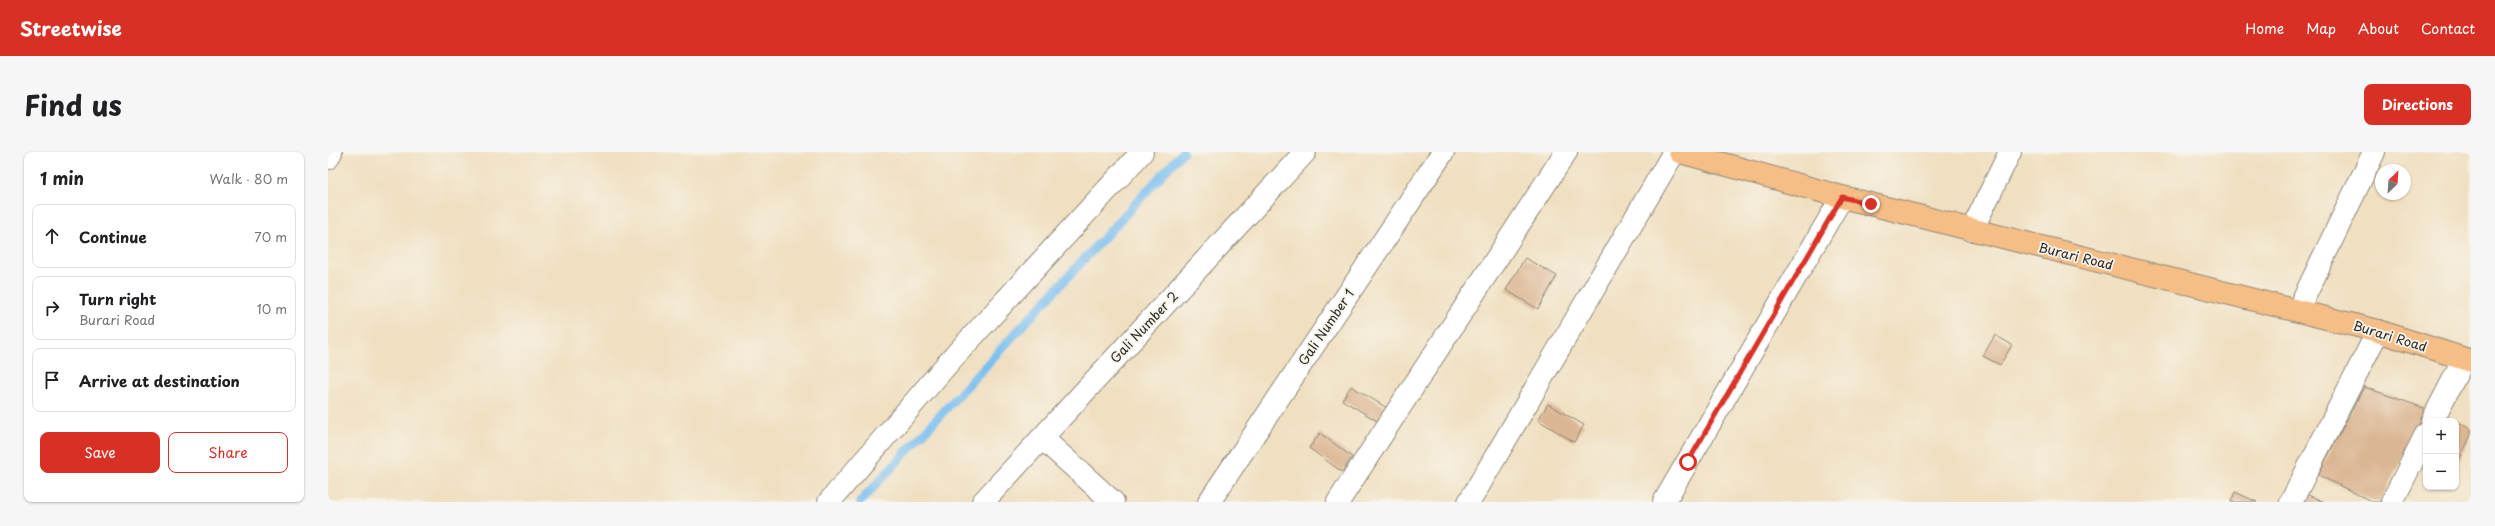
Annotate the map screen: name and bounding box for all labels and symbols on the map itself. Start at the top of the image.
north arrow [2375,164,2411,200]
route end [1862,195,1880,213]
street label: Burari Road [2037,237,2115,274]
street label: Gali Number 1 [1293,285,1358,369]
street label: Gali Number 2 [1105,287,1182,367]
street label: Burari Road [2351,315,2429,356]
route start [1679,453,1697,471]

